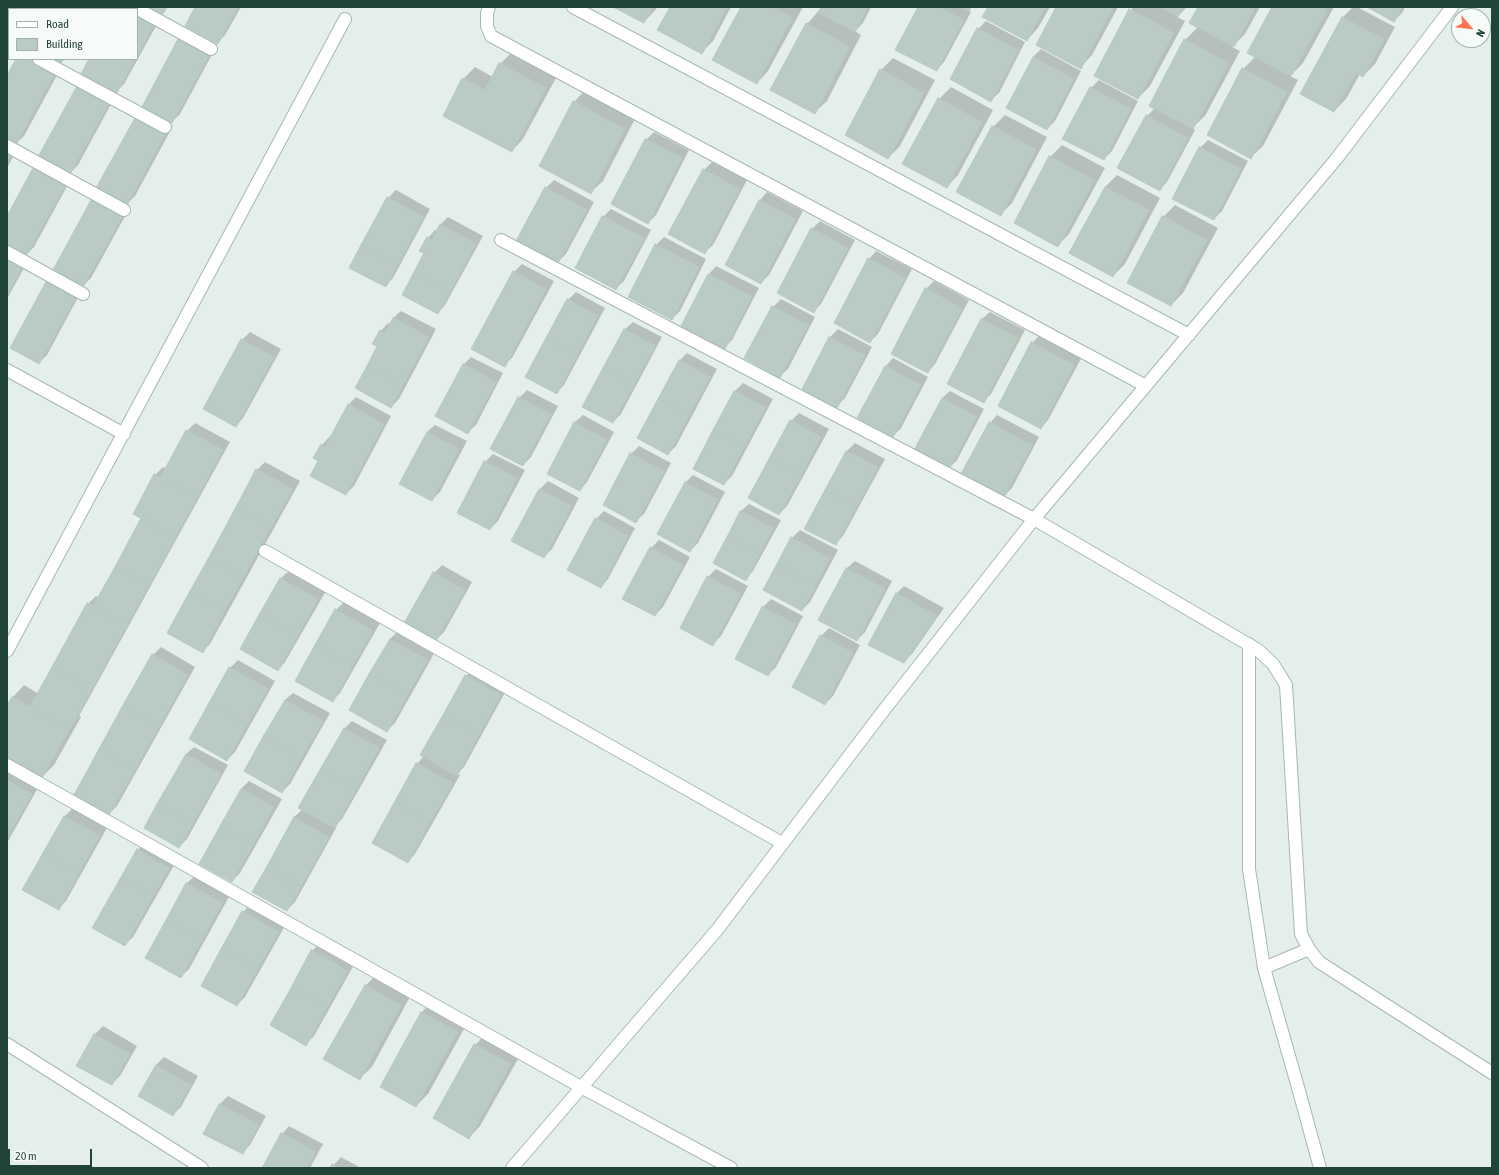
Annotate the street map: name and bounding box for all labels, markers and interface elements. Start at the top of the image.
legend [8,8,138,60]
north arrow [1451,8,1491,48]
text: Road [46,17,69,31]
text: N [1474,27,1488,39]
text: Building [46,37,83,51]
scale bar [10,1141,94,1167]
text: 20 m [15,1149,37,1163]

